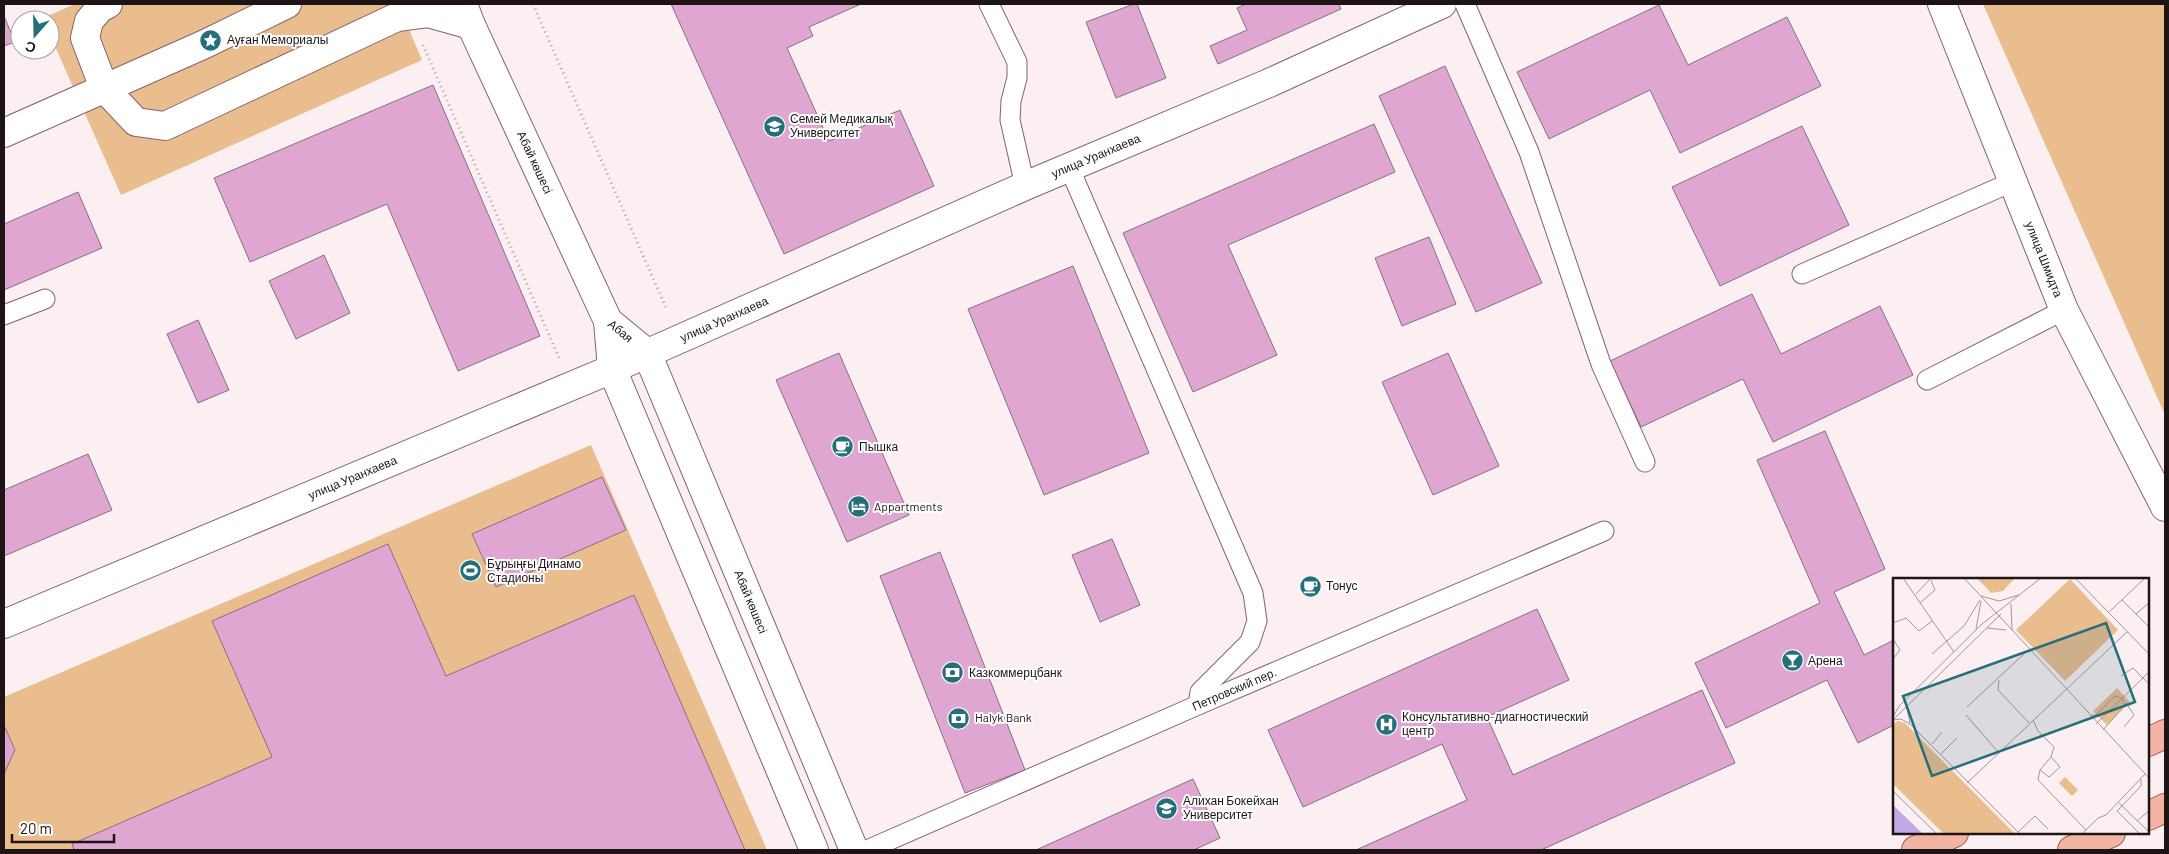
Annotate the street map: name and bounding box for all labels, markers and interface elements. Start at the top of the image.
north arrow [10,10,60,60]
place icon: Ауған Мемориалы [199,28,223,52]
place label: Ауған Мемориалы [227,32,328,47]
text: С [23,38,38,57]
place label: Семей Медикалық Университет [790,111,893,140]
school or university icon: Семей Медикалық Университет [762,114,786,138]
street label: Абай көшесі [515,129,556,196]
street label: улица Уранхаева [1049,130,1142,181]
street label: улица Шмидта [2022,219,2066,299]
street label: улица Уранхаева [678,293,770,345]
street label: Абая [606,316,636,345]
cafe icon: Пышка [831,435,855,459]
place label: Пышка [859,439,898,453]
street label: улица Уранхаева [306,452,399,503]
hotel icon: Appartments [846,495,870,519]
place label: Appartments [874,499,943,513]
place label: Бұрыңғы Динамо Стадионы [487,556,582,585]
sports icon: Бұрыңғы Динамо Стадионы [459,559,483,583]
street label: Абай көшесі [732,568,771,635]
cafe icon: Тонус [1298,574,1322,598]
place label: Тонус [1326,578,1358,593]
inset map [1893,578,2149,834]
bar icon: Арена [1780,649,1804,673]
place label: Арена [1808,653,1843,668]
bank icon: Казкоммерцбанк [941,661,965,685]
street label: Петровский пер. [1190,664,1278,713]
place label: Казкоммерцбанк [969,665,1063,680]
bank icon: Halyk Bank [947,706,971,730]
place label: Консультативно-диагностический центр [1402,709,1589,738]
place label: Halyk Bank [975,710,1032,724]
hospital icon: Консультативно-диагностический центр [1374,712,1398,736]
place label: Алихан Бокейхан Университет [1183,793,1279,822]
school or university icon: Алихан Бокейхан Университет [1155,796,1179,820]
scale bar [12,812,115,844]
text: 20 m [20,819,52,837]

